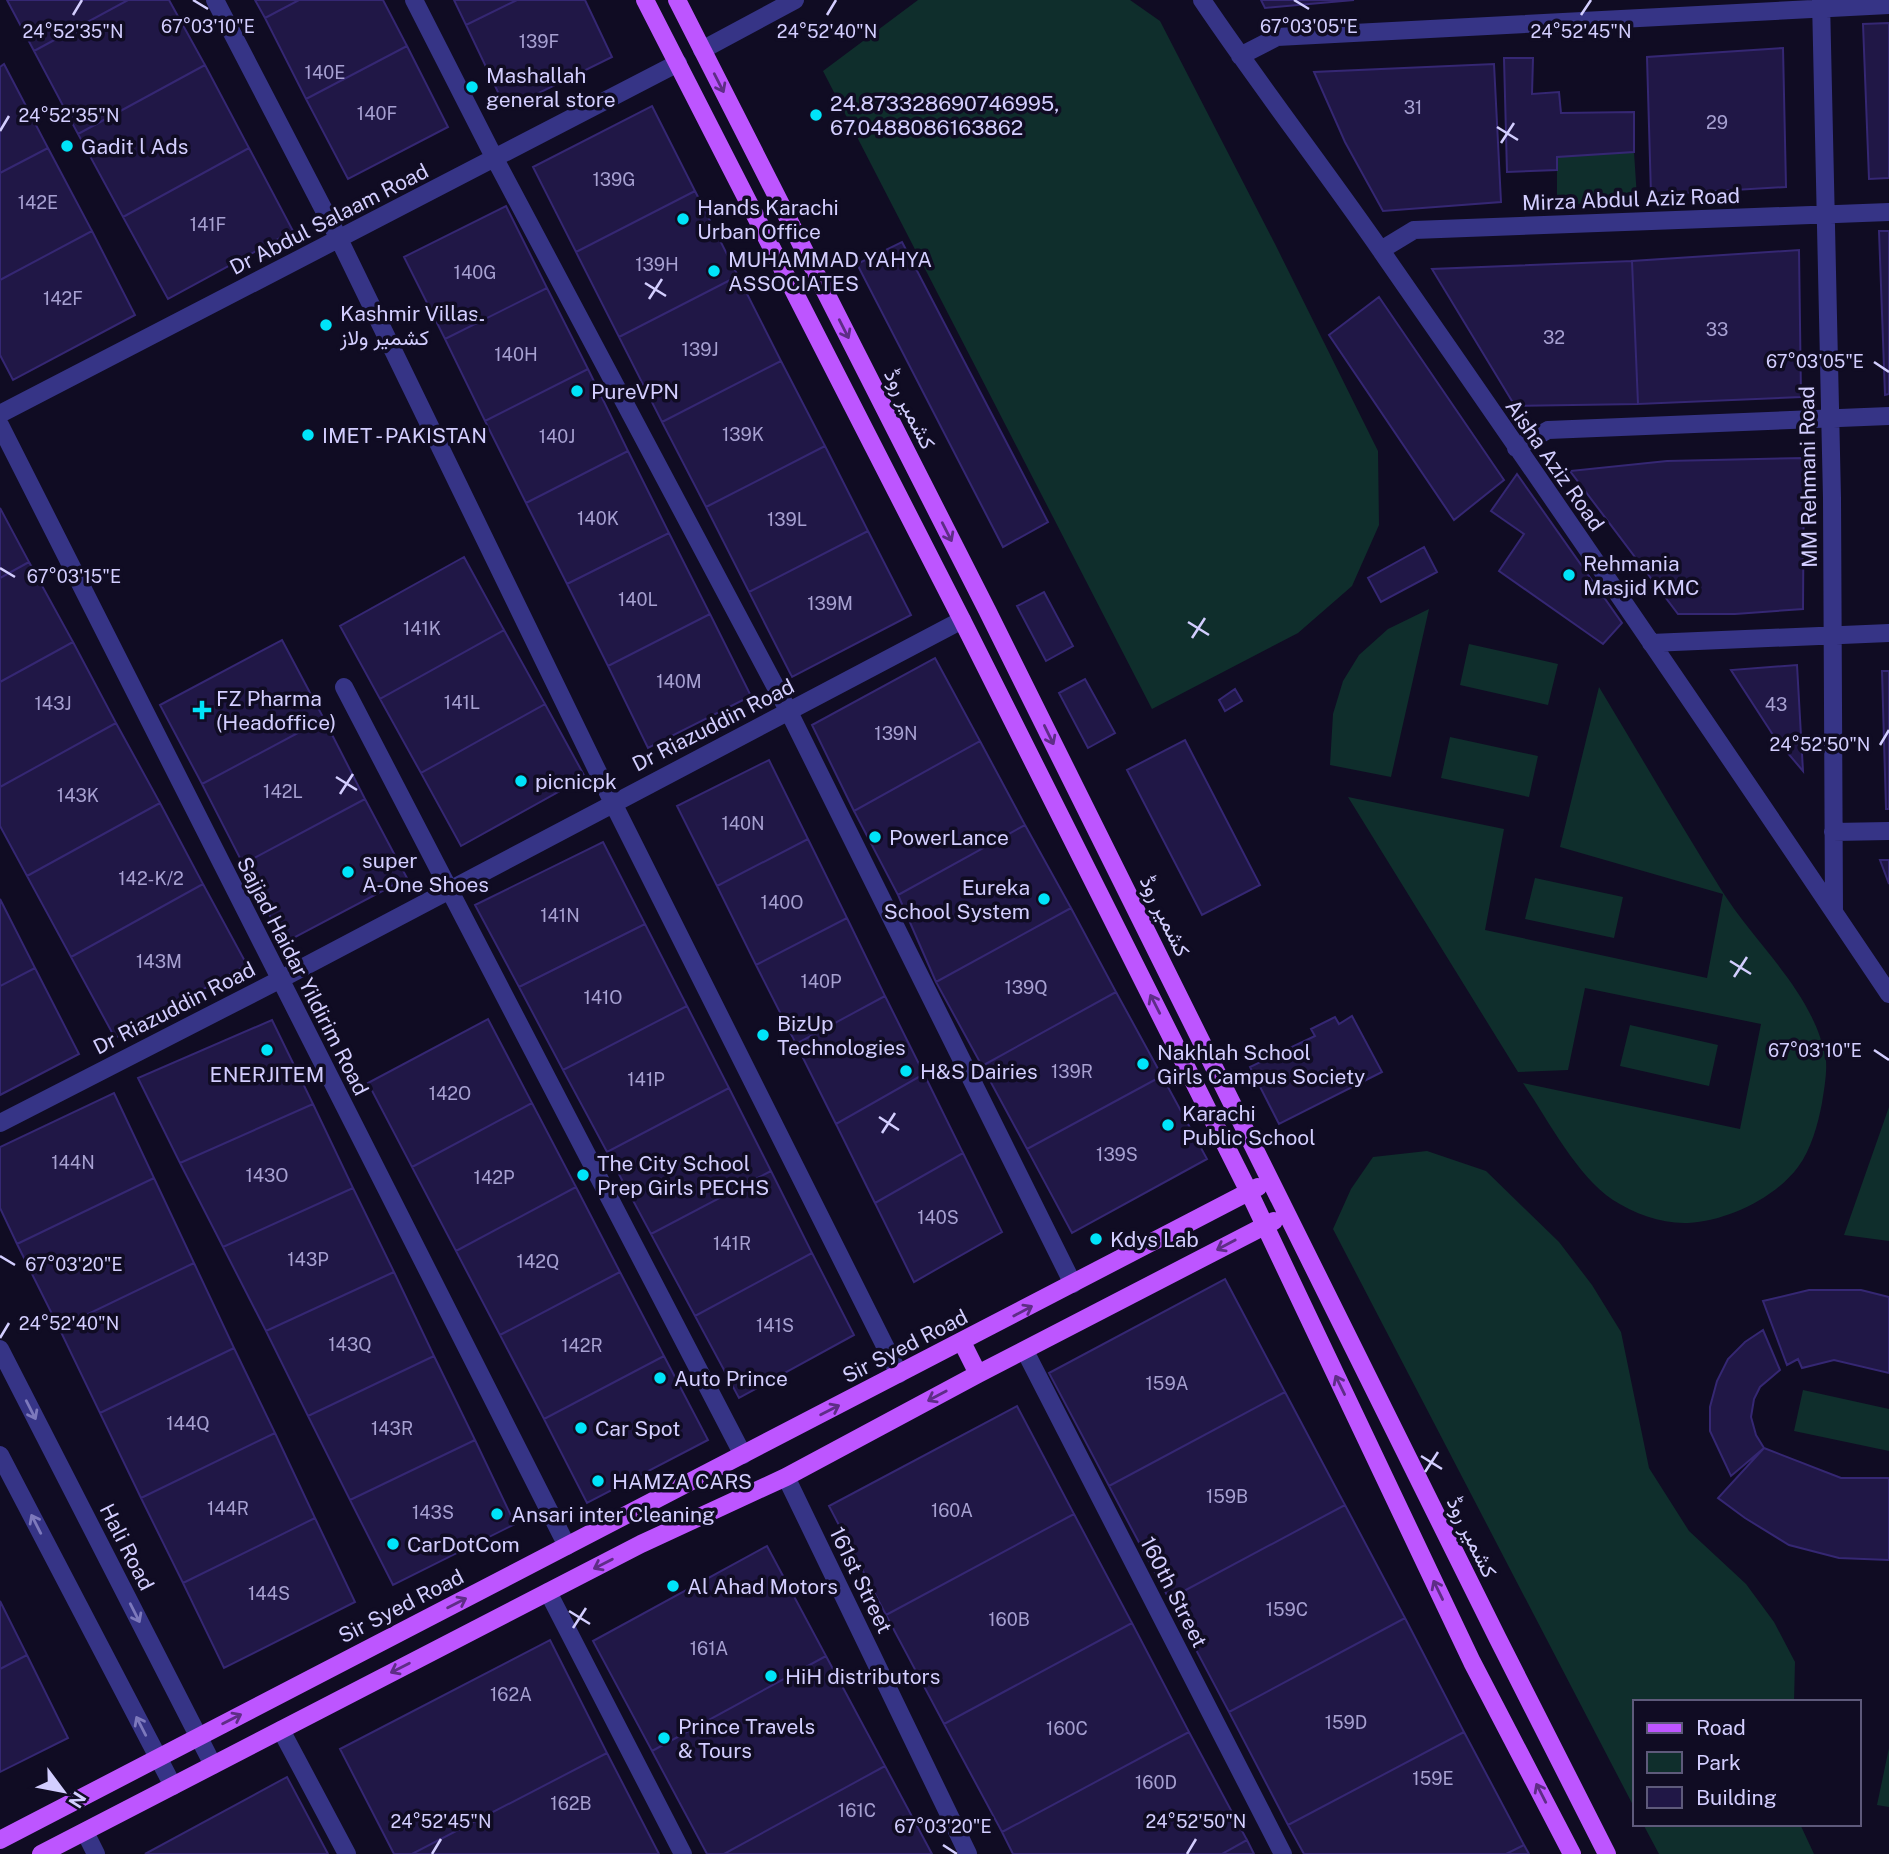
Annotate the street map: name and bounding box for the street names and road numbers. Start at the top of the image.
street label: Dr Abdul Salaam Road [225,158,433,280]
street label: Mirza Abdul Aziz Road [1522,183,1740,215]
street label: کشمیر روڈ [878,365,941,454]
street label: MM Rehmani Road [1794,386,1822,568]
street label: Aisha Aziz Road [1500,394,1610,536]
street label: Dr Riazuddin Road [628,673,798,777]
street label: Sajjad Haidar Yildirim Road [232,853,374,1099]
street label: کشمیر روڈ [1134,871,1195,961]
street label: Dr Riazuddin Road [89,956,259,1060]
street label: Sir Syed Road [838,1304,972,1388]
street label: کشمیر روڈ [1441,1492,1502,1582]
street label: Hali Road [95,1499,159,1595]
street label: 161st Street [825,1523,897,1637]
street label: 160th Street [1135,1532,1213,1652]
street label: Sir Syed Road [334,1564,468,1648]

